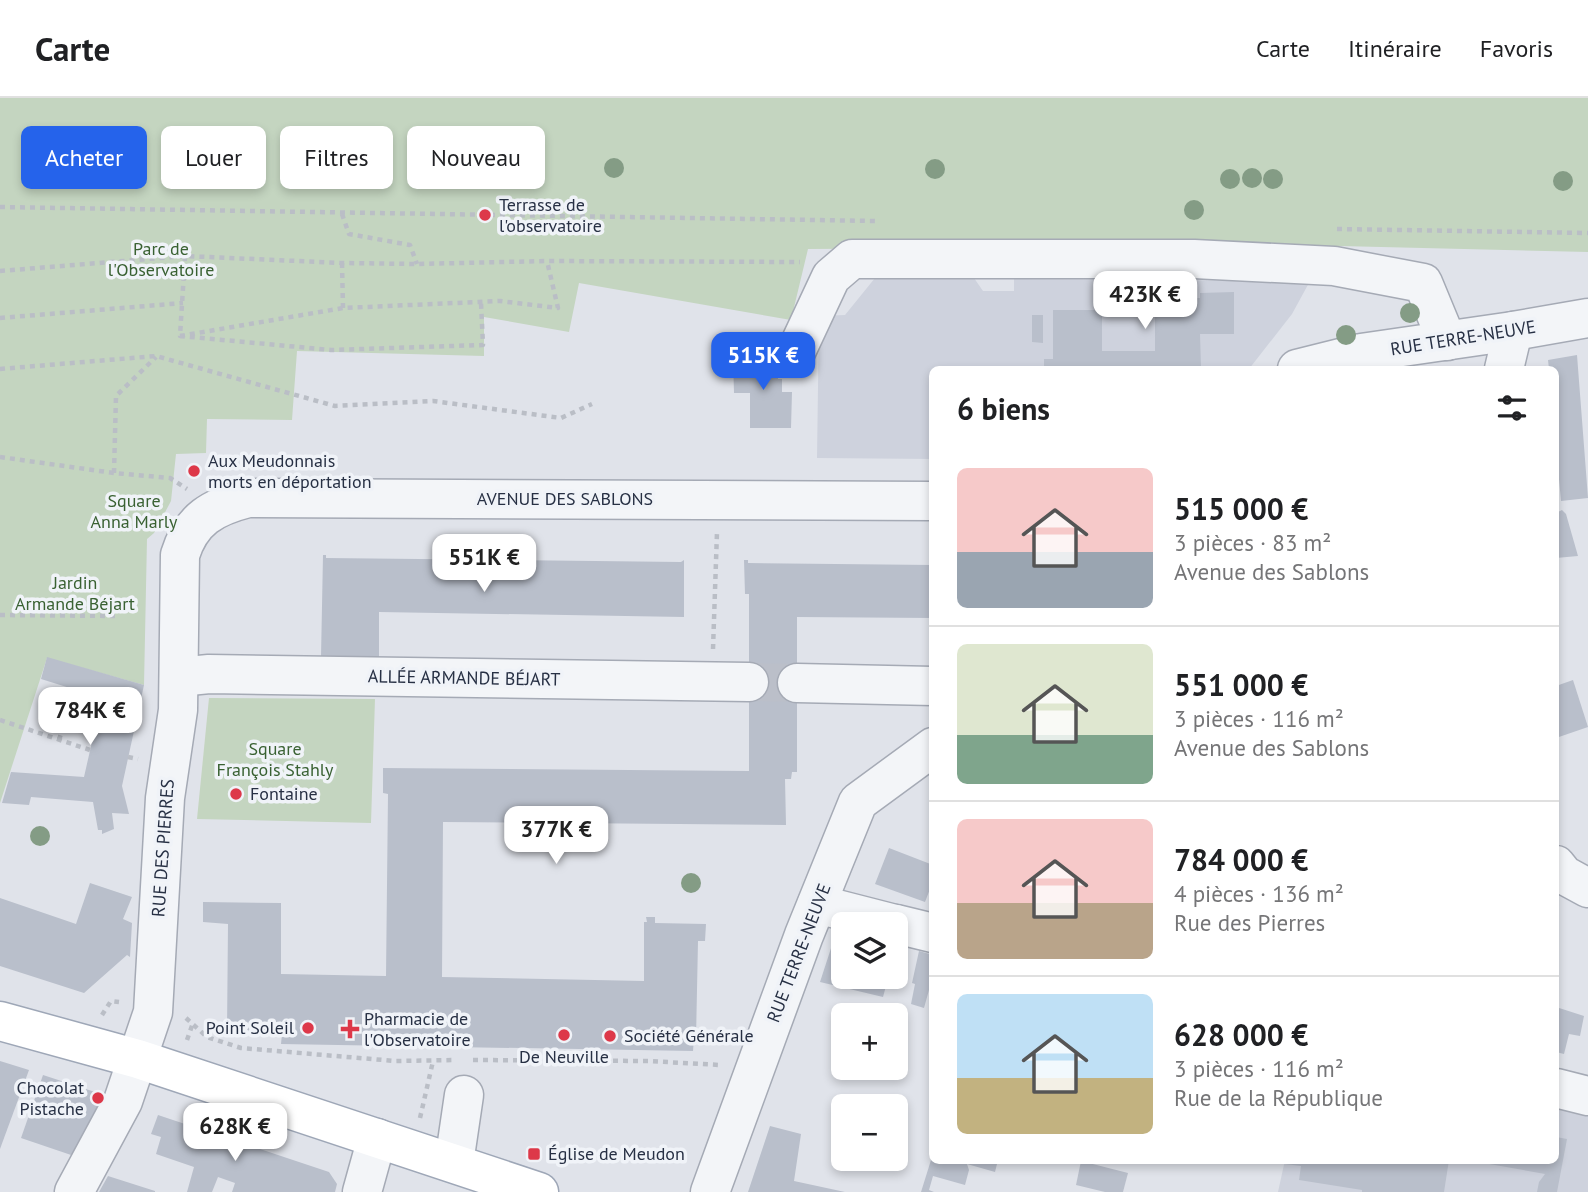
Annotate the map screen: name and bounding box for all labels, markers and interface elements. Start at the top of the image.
text: Carte [35,27,110,70]
text: Carte [1256,33,1310,64]
text: Itinéraire [1348,33,1442,64]
text: Favoris [1480,33,1553,64]
chip: Acheter [21,126,147,189]
chip: Louer [161,126,266,189]
chip: Filtres [280,126,393,189]
chip: Nouveau [407,126,545,189]
place label: Terrasse de l'observatoire [499,193,602,237]
marker: Terrasse de l'observatoire [477,207,493,223]
park label: Parc de l'Observatoire [108,237,214,281]
pin: 423K € [1088,272,1202,331]
text: 423K € [1109,279,1181,308]
street label: RUE TERRE-NEUVE [1389,315,1537,360]
pin: 515K € [706,332,820,392]
text: 515K € [727,340,799,369]
text: 6 biens [957,389,1050,428]
icon: filters [1493,389,1531,427]
place label: Aux Meudonnais morts en déportation [208,449,372,493]
marker: Aux Meudonnais morts en déportation [186,463,202,479]
street label: AVENUE DES SABLONS [477,487,653,510]
park label: Square Anna Marly [91,489,178,533]
text: 515 000 € [1174,489,1308,528]
icon: home [1013,496,1097,580]
text: 3 pièces · 83 m² [1174,528,1331,557]
pin: 551K € [427,534,541,594]
text: 551K € [448,542,520,571]
text: Avenue des Sablons [1174,557,1369,586]
park label: Jardin Armande Béjart [15,571,135,615]
street label: ALLÉE ARMANDE BÉJART [368,664,560,691]
text: 551 000 € [1174,665,1308,704]
icon: home [1013,672,1097,756]
pin: 784K € [33,688,147,747]
text: 784K € [54,695,126,724]
text: 3 pièces · 116 m² [1174,704,1344,733]
text: Avenue des Sablons [1174,733,1369,762]
park label: Square François Stahly [217,737,334,781]
street label: RUE DES PIERRES [146,778,179,918]
place label: Fontaine [250,782,318,805]
marker: Fontaine [228,786,244,802]
pin: 377K € [499,806,613,866]
text: 377K € [520,814,592,843]
text: 784 000 € [1174,840,1308,879]
icon: home [1013,847,1097,931]
text: 4 pièces · 136 m² [1174,879,1344,908]
street label: RUE TERRE-NEUVE [761,880,836,1026]
text: Rue des Pierres [1174,908,1325,937]
map controls [831,912,908,1171]
button: layers [831,912,908,989]
button: + [831,1003,908,1080]
place label: Pharmacie de l'Observatoire [364,1007,471,1051]
text: 628 000 € [1174,1015,1308,1054]
place label: Point Soleil [206,1016,295,1039]
marker: Point Soleil [300,1020,316,1036]
marker: Pharmacie de l'Observatoire [342,1021,358,1037]
icon: home [1013,1022,1097,1106]
place label: Société Générale [624,1024,754,1047]
marker: De Neuville [556,1027,572,1043]
marker: Société Générale [602,1028,618,1044]
place label: De Neuville [519,1045,609,1068]
text: 3 pièces · 116 m² [1174,1054,1344,1083]
place label: Chocolat Pistache [17,1076,84,1120]
text: Rue de la République [1174,1083,1383,1112]
marker: Chocolat Pistache [90,1090,106,1106]
button: − [831,1094,908,1171]
pin: 628K € [178,1104,292,1163]
text: 628K € [199,1111,271,1140]
place label: Église de Meudon [548,1142,685,1165]
marker: Église de Meudon [526,1146,542,1162]

